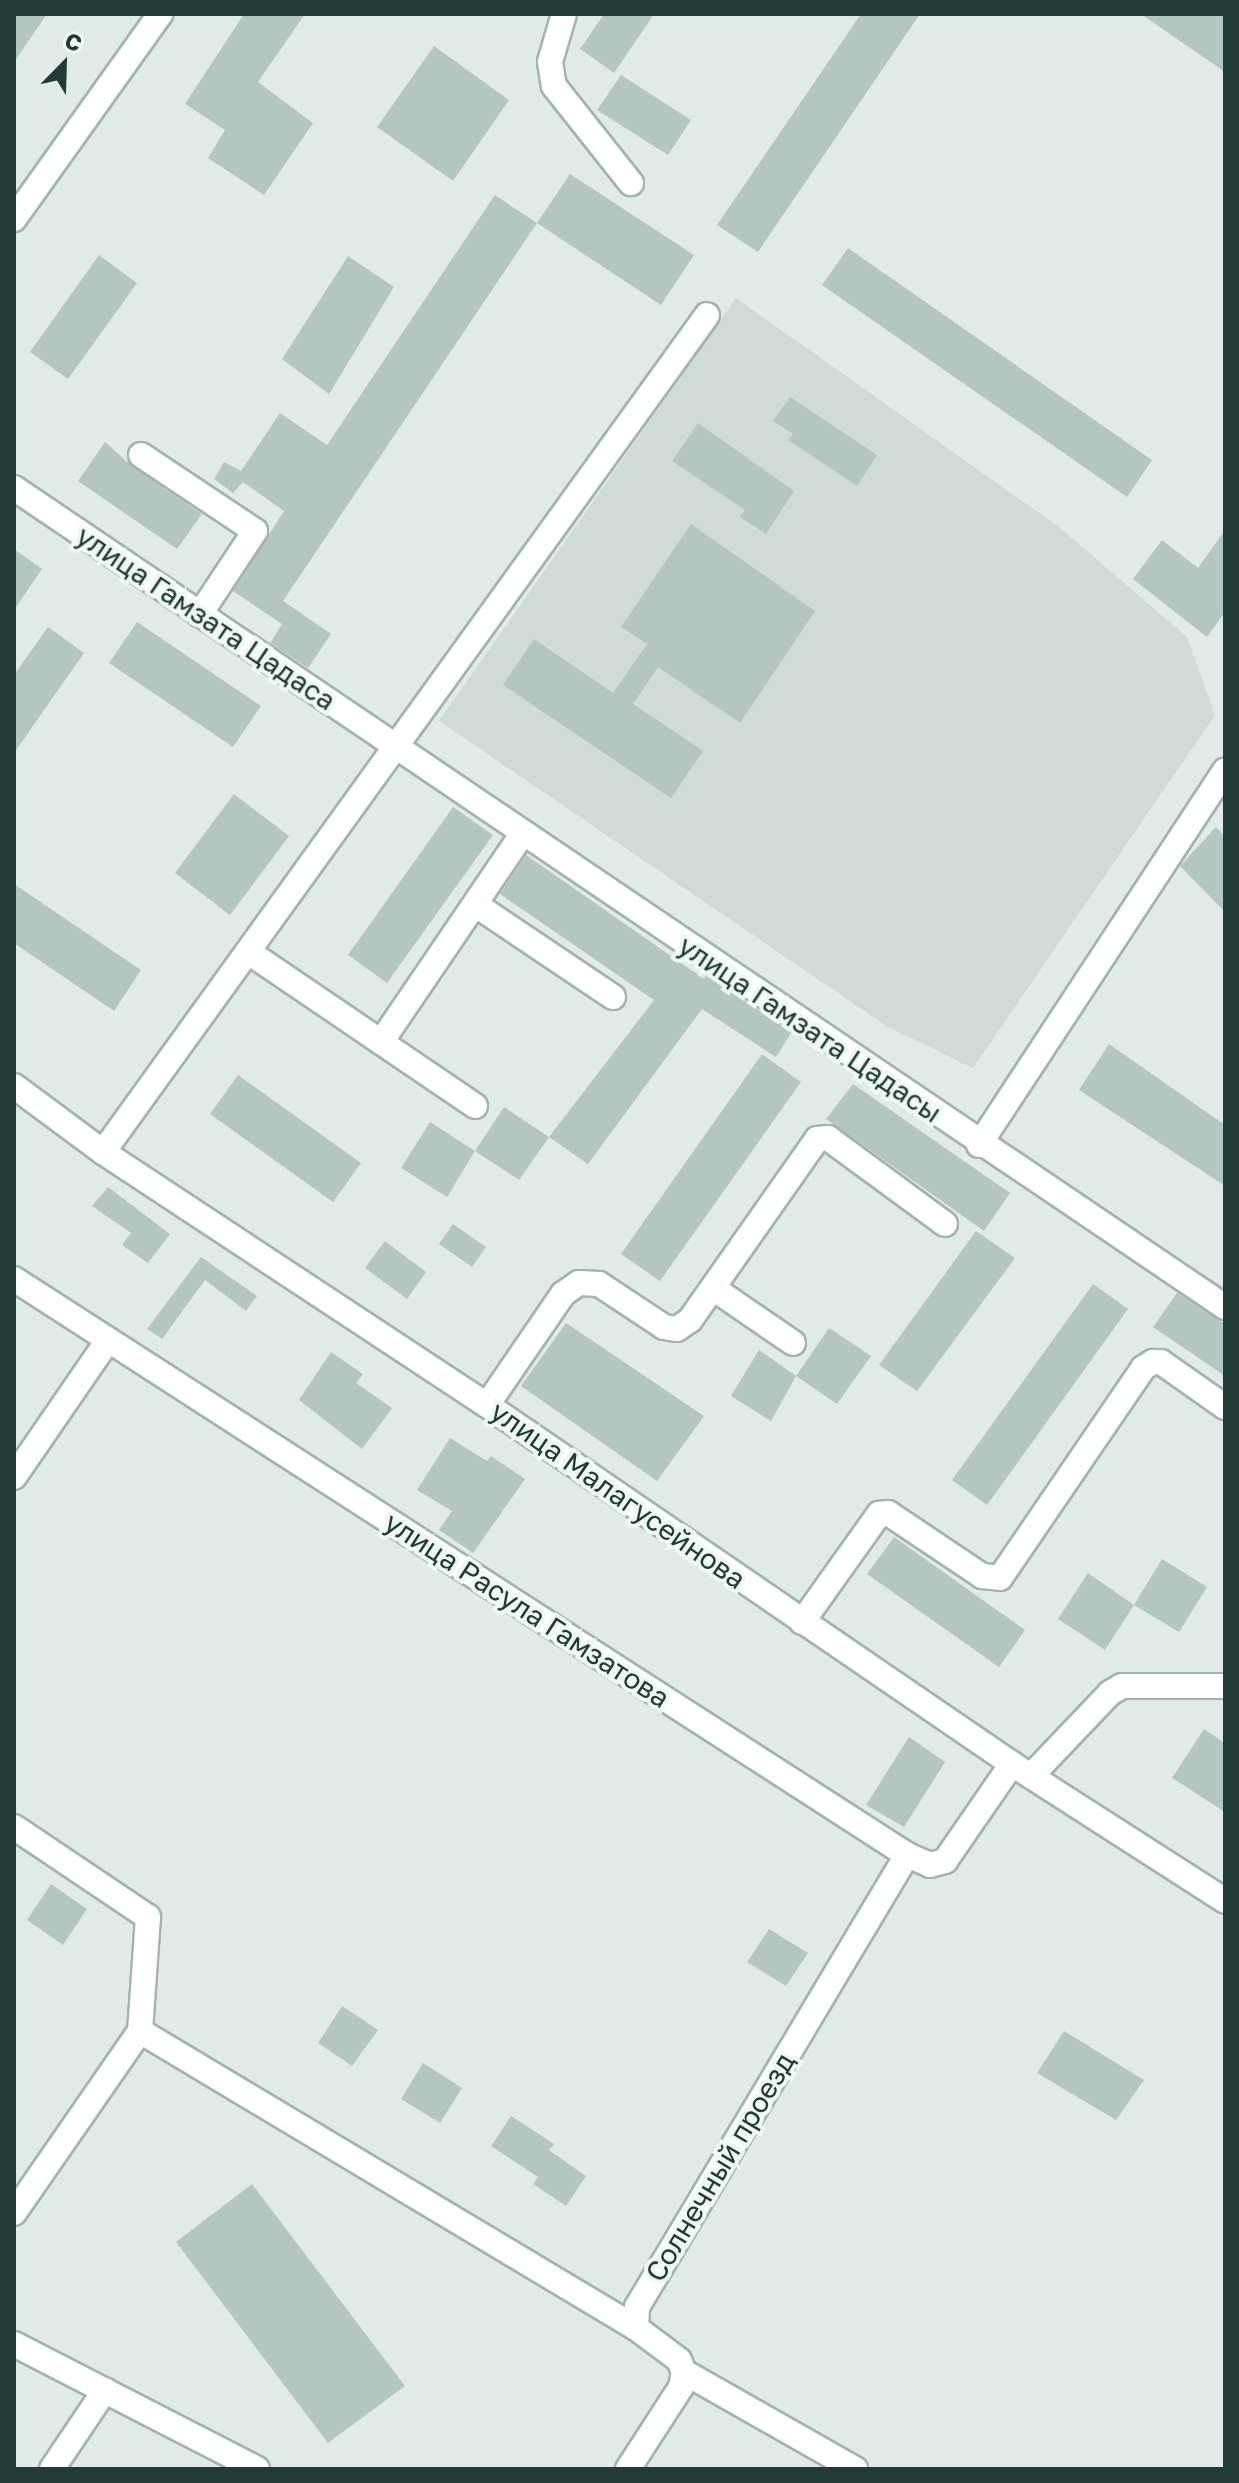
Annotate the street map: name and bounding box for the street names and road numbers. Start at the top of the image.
street label: улица Гамзата Цадаса [70,519,342,717]
street label: улица Гамзата Цадасы [672,928,948,1130]
street label: улица Малагусейнова [484,1394,752,1596]
street label: улица Расула Гамзатова [378,1505,676,1715]
street label: Солнечный проезд [638,2046,802,2288]

